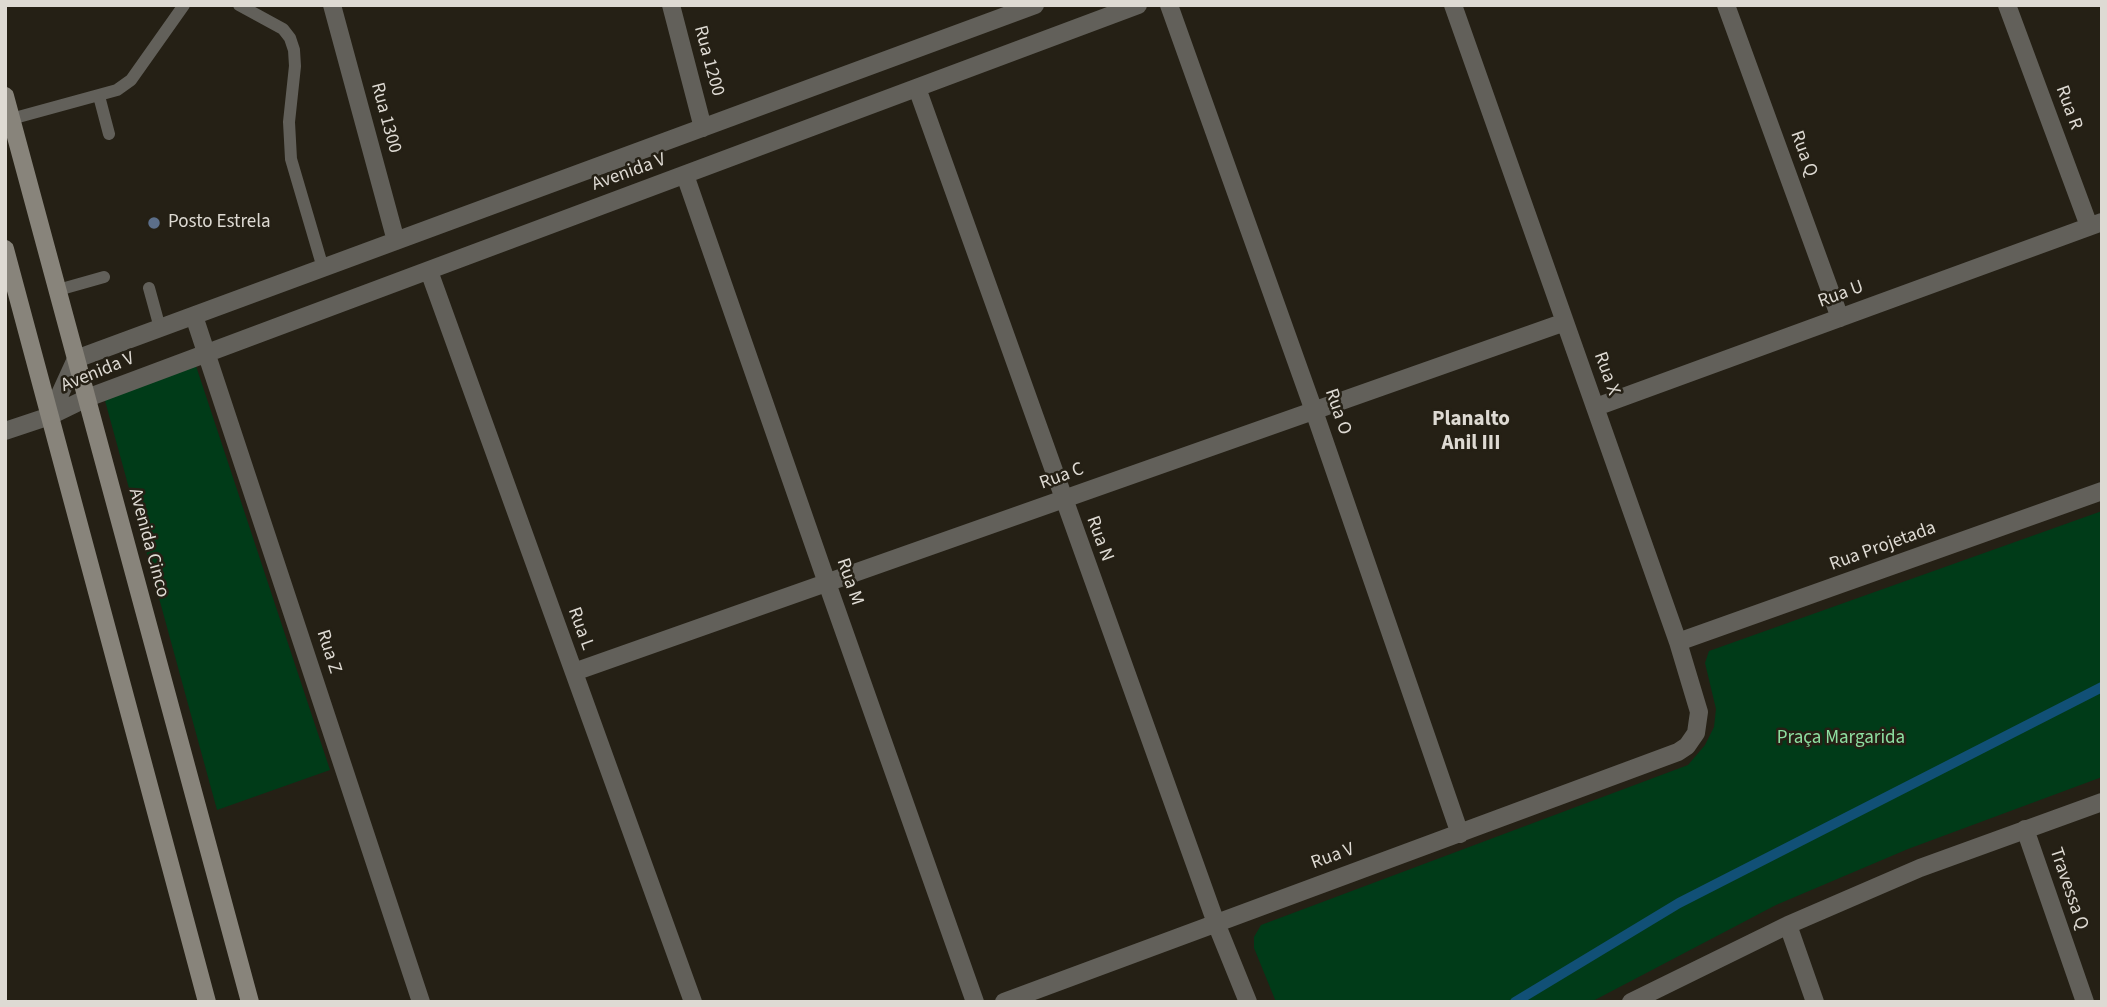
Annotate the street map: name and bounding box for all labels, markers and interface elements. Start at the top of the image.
street label: Rua 1200 [688,23,728,99]
street label: Rua 1300 [365,80,405,156]
street label: Rua R [2050,83,2086,133]
street label: Rua Q [1784,128,1822,180]
street label: Avenida V [589,149,669,197]
place label: Posto Estrela [168,212,271,234]
marker: Posto Estrela [146,215,162,231]
street label: Rua U [1815,276,1867,314]
street label: Avenida V [58,348,138,398]
street label: Rua X [1588,349,1624,399]
street label: Rua O [1319,386,1355,438]
district label: Planalto Anil III [1432,407,1510,457]
street label: Rua C [1037,459,1087,495]
street label: Avenida Cinco [123,486,173,600]
street label: Rua N [1080,513,1118,565]
street label: Rua Projetada [1827,517,1939,577]
street label: Rua M [830,555,868,609]
street label: Rua L [562,605,598,653]
street label: Rua Z [310,627,346,677]
park label: Praça Margarida [1777,728,1905,750]
street label: Rua V [1308,839,1358,875]
street label: Travessa Q [2043,845,2093,933]

